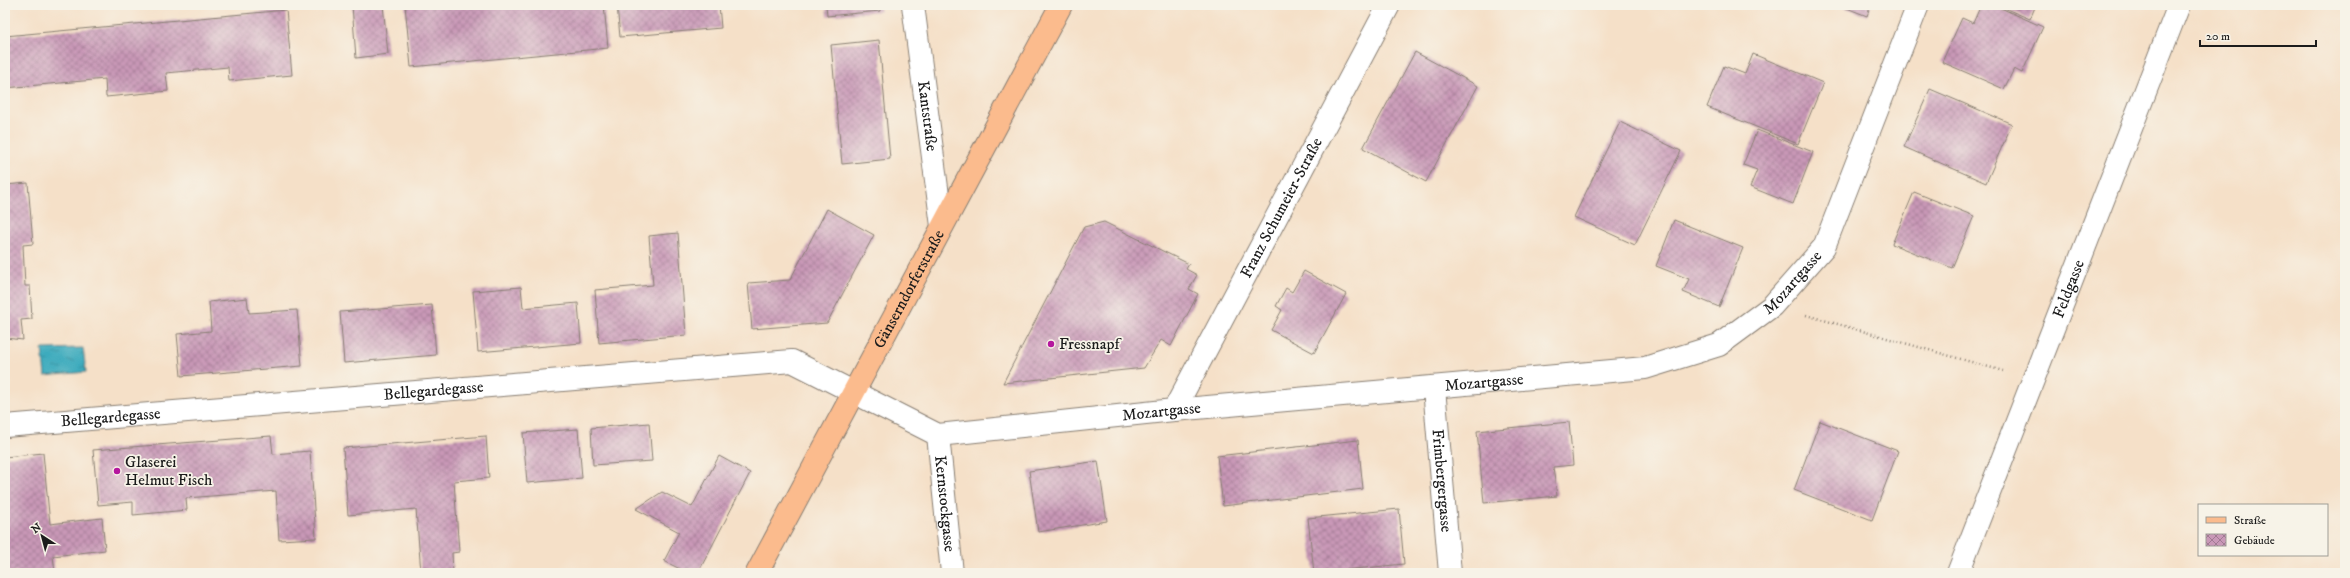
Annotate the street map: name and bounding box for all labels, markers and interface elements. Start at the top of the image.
scale bar [2200,22,2316,48]
text: 20 m [2206,29,2230,44]
street label: Kantstraße [913,80,942,153]
street label: Franz Schumeier-Straße [1236,134,1327,281]
street label: Gänserndorferstraße [869,226,949,352]
street label: Mozartgasse [1759,246,1826,319]
street label: Feldgasse [2048,256,2089,321]
place label: Fressnapf [1059,334,1122,354]
marker: Fressnapf [1046,339,1056,349]
street label: Mozartgasse [1444,369,1525,396]
street label: Bellegardegasse [383,376,485,405]
street label: Mozartgasse [1121,398,1202,425]
street label: Bellegardegasse [60,403,162,431]
street label: Frimbergergasse [1428,428,1456,533]
place label: Glaserei Helmut Fisch [125,452,213,490]
street label: Kernstockgasse [930,454,960,553]
marker: Glaserei Helmut Fisch [112,466,122,476]
legend [2198,504,2328,556]
text: Straße [2234,513,2266,528]
north arrow [22,516,62,556]
text: N [29,520,44,537]
text: Gebäude [2234,533,2275,548]

